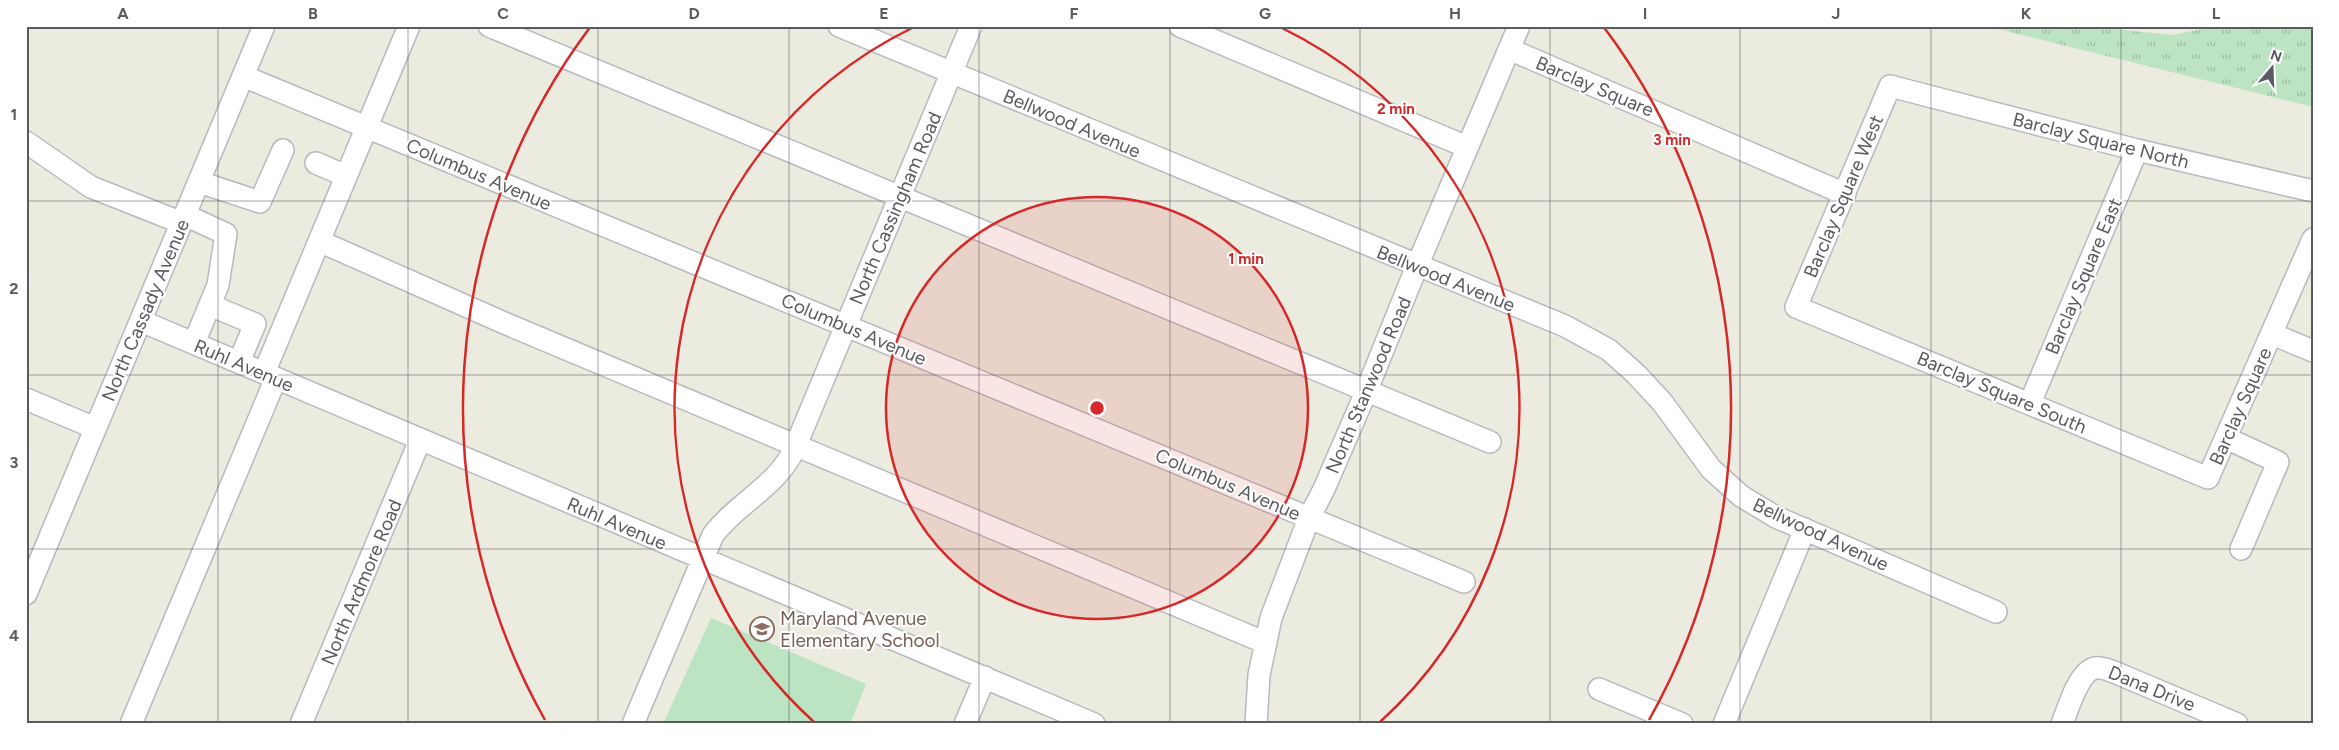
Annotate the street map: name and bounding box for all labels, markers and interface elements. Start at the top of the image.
text: A [117,4,129,23]
text: B [308,4,318,23]
text: C [497,4,509,23]
text: D [688,4,700,23]
text: E [879,4,889,23]
text: F [1070,4,1079,23]
text: G [1259,4,1271,23]
text: H [1449,4,1461,23]
text: I [1643,4,1647,23]
text: J [1832,4,1840,23]
text: K [2021,4,2032,23]
text: L [2212,4,2221,23]
north arrow [2246,42,2296,92]
text: N [2268,46,2284,66]
street label: Barclay Square [1532,51,1657,122]
street label: Bellwood Avenue [1000,84,1144,163]
text: 2 min [1377,100,1415,118]
text: 1 [11,105,17,124]
street label: Barclay Square North [2010,107,2191,174]
street label: North Cassingham Road [844,109,946,308]
street label: Barclay Square West [1799,111,1888,281]
text: 3 min [1653,131,1691,149]
street label: Columbus Avenue [403,134,555,215]
street label: Barclay Square East [2040,194,2127,358]
street label: North Cassady Avenue [97,216,194,405]
street label: Bellwood Avenue [1373,240,1518,317]
text: 1 min [1228,250,1264,268]
text: 2 [9,279,19,298]
street label: Columbus Avenue [778,289,930,370]
street label: North Stanwood Road [1321,293,1416,477]
street label: Ruhl Avenue [190,334,297,397]
street label: Barclay Square [2204,344,2277,469]
street label: Barclay Square South [1914,346,2090,439]
centre of rings [1088,399,1106,417]
street label: Columbus Avenue [1152,444,1304,525]
text: 3 [10,453,19,472]
street label: Ruhl Avenue [563,492,670,555]
street label: Bellwood Avenue [1749,493,1892,576]
street label: North Ardmore Road [316,496,407,668]
place label: Maryland Avenue Elementary School [780,607,940,652]
school or university icon: Maryland Avenue Elementary School [749,616,775,642]
text: 4 [9,626,19,645]
street label: Dana Drive [2105,661,2199,716]

